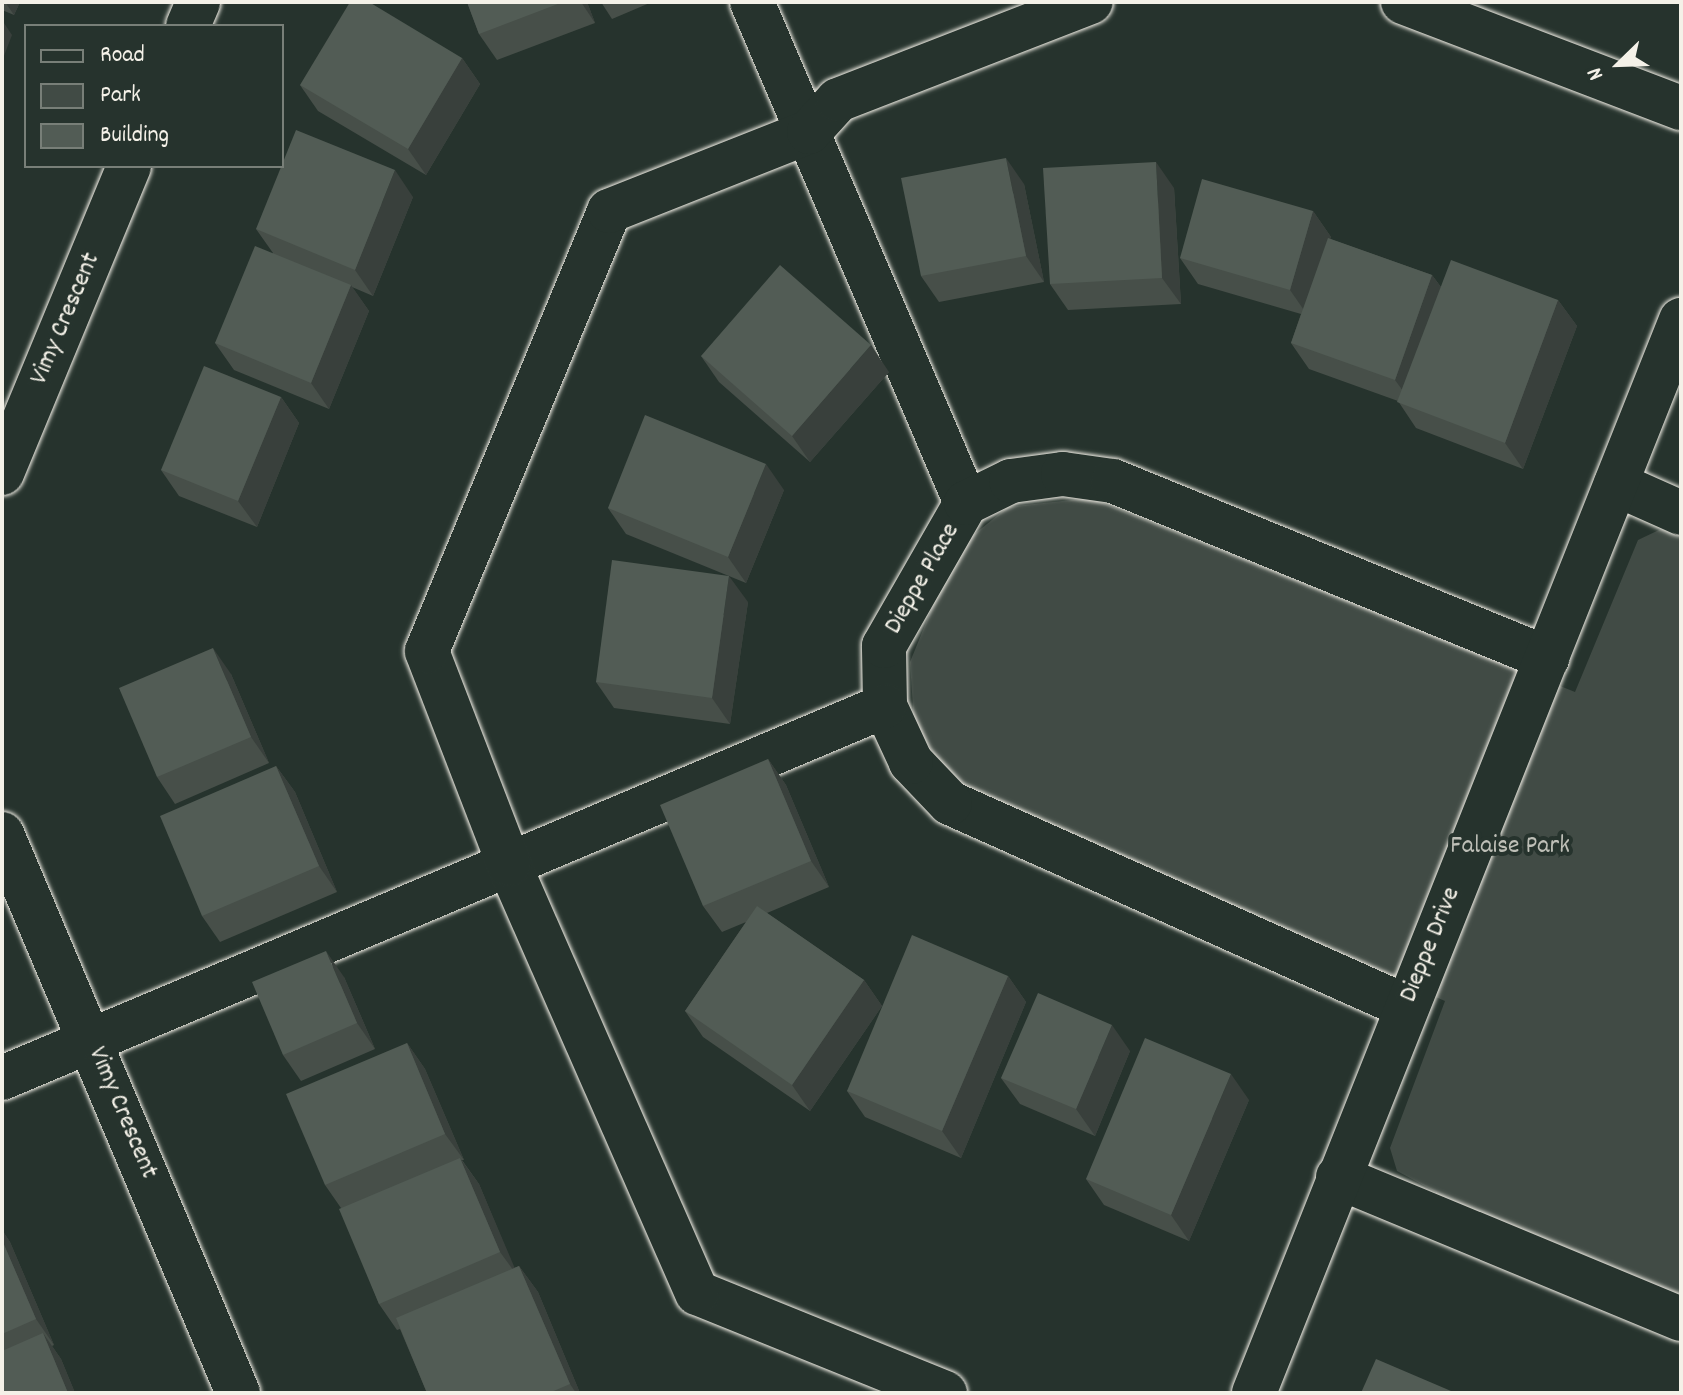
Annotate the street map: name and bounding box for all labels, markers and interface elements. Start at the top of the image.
legend [24,24,284,168]
north arrow [1579,24,1659,104]
text: Road [100,39,145,73]
text: N [1580,63,1613,85]
text: Park [100,79,141,113]
text: Building [100,119,169,153]
street label: Vimy Crescent [24,248,108,390]
street label: Dieppe Place [879,518,967,640]
park label: Falaise Park [1450,831,1570,863]
street label: Dieppe Drive [1394,883,1468,1007]
street label: Vimy Crescent [80,1042,164,1184]

